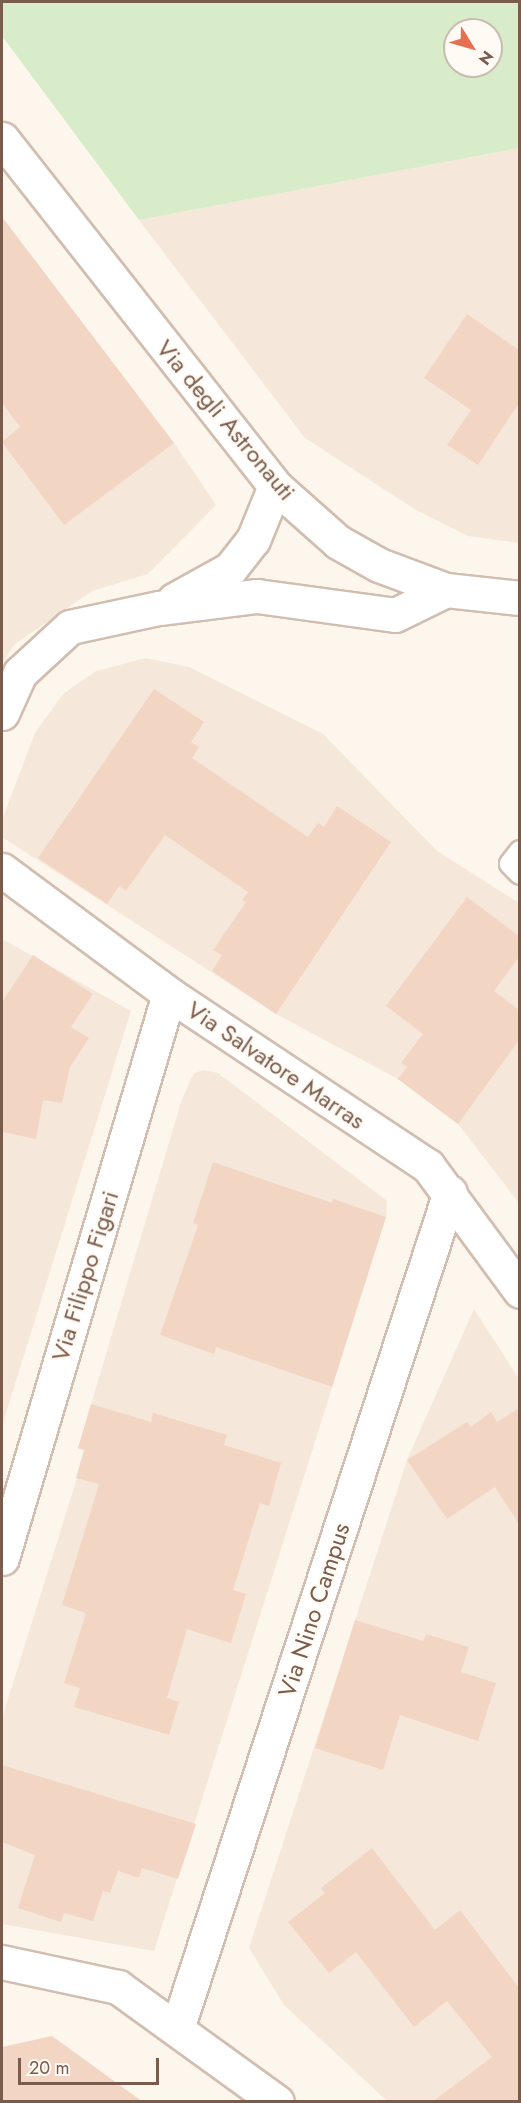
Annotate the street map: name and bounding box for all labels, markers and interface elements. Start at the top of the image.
north arrow [443,18,503,78]
text: N [473,46,499,70]
street label: Via degli Astronauti [151,334,301,506]
street label: Via Salvatore Marras [182,995,370,1135]
street label: Via Filippo Figari [45,1187,125,1365]
street label: Via Nino Campus [272,1519,356,1701]
scale bar [21,2046,162,2084]
text: 20 m [29,2055,69,2081]

